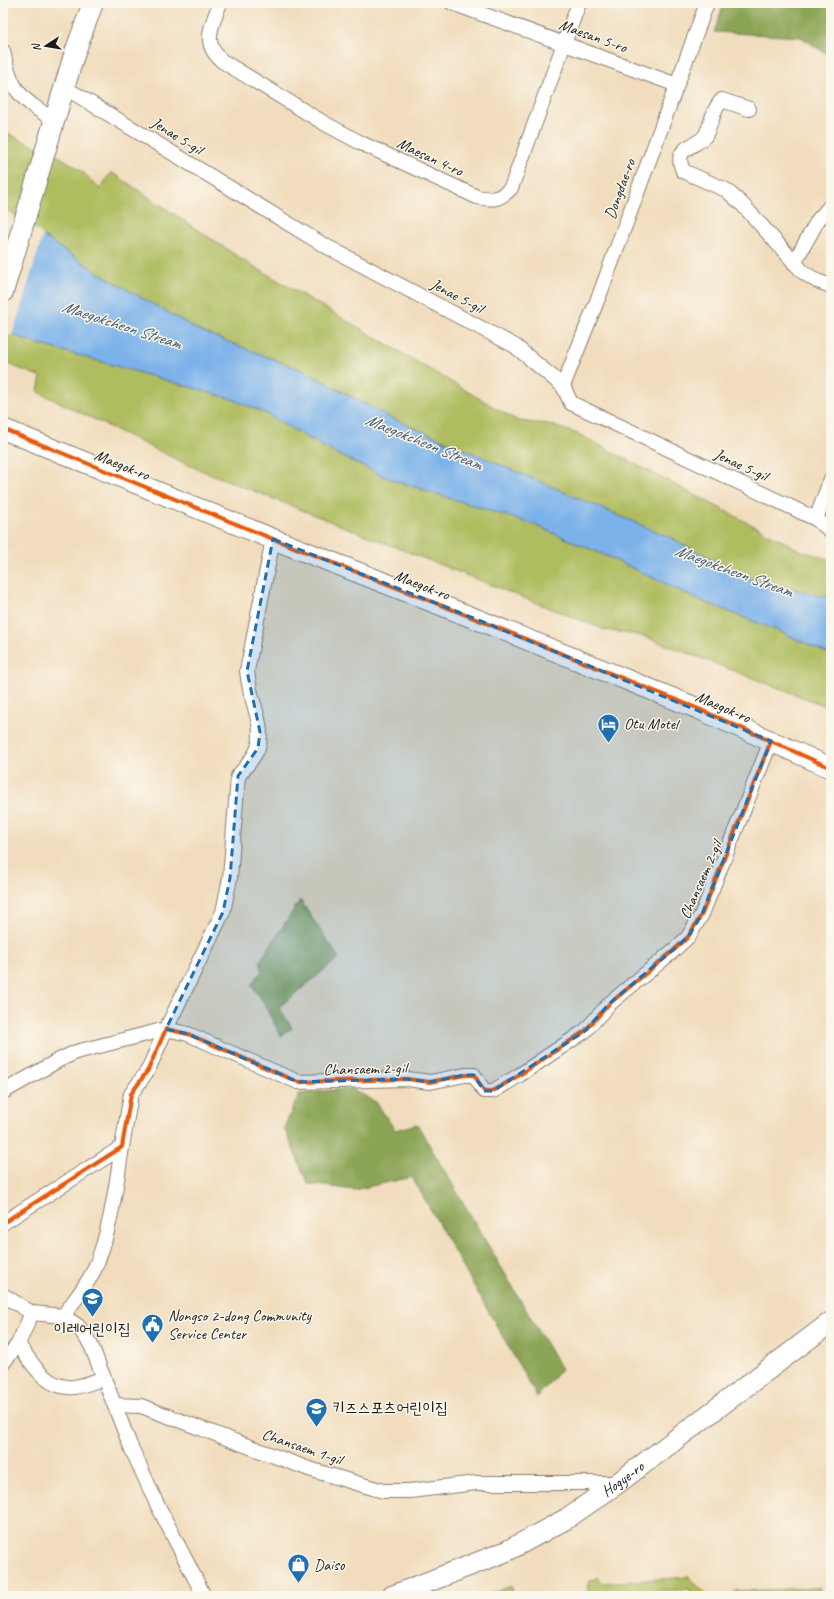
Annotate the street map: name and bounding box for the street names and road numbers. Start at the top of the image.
street label: Maesan 5-ro [556,15,631,58]
street label: Jenae 5-gil [147,112,209,161]
street label: Maesan 4-ro [394,133,467,182]
street label: Dongdae-ro [600,155,641,222]
street label: Jenae 5-gil [426,273,490,320]
street label: Jenae 5-gil [710,444,774,487]
street label: Maegok-ro [92,445,154,486]
street label: Maegok-ro [392,565,454,605]
street label: Maegok-ro [693,687,755,728]
street label: Chansaem 2-gil [675,835,728,922]
street label: Chansaem 2-gil [323,1058,410,1080]
street label: Chansaem 1-gil [259,1424,348,1471]
street label: Hogye-ro [598,1456,649,1501]

